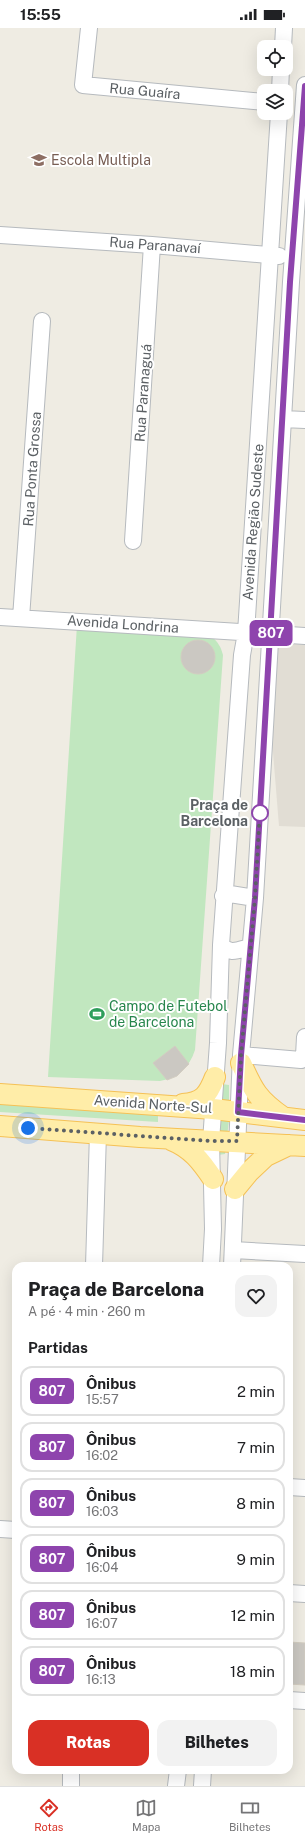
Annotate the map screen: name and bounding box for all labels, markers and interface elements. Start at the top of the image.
text: 15:55 [20,6,61,23]
map controls [257,40,293,120]
button: locate [257,40,293,76]
street label: Rua Guaíra [109,80,181,102]
button: layers [257,84,293,120]
school or university icon: Escola Multipla [30,151,48,169]
place label: Escola Multipla [51,152,151,168]
street label: Rua Paranavaí [109,234,202,256]
street label: Rua Paranaguá [132,343,154,443]
street label: Rua Ponta Grossa [20,411,44,527]
street label: Avenida Região Sudeste [240,443,266,601]
street label: Avenida Londrina [67,612,179,636]
line badge: 807 [248,620,294,646]
text: 807 [258,625,284,641]
place label: Praça de Barcelona [181,797,248,829]
marker: Praça de Barcelona [251,804,269,822]
place label: Campo de Futebol de Barcelona [109,998,227,1030]
sports icon: Campo de Futebol de Barcelona [88,1005,106,1023]
street label: Avenida Norte-Sul [93,1092,213,1116]
your location [18,1118,38,1138]
button: heart [235,1275,277,1317]
text: Praça de Barcelona [28,1278,204,1300]
text: A pé · 4 min · 260 m [28,1304,145,1319]
text: Partidas [28,1339,88,1356]
text: Ônibus [86,1375,136,1392]
text: 807 [39,1383,65,1399]
text: 2 min [237,1383,275,1400]
text: 15:57 [86,1392,119,1407]
text: Ônibus [86,1431,136,1448]
text: 807 [39,1439,65,1455]
text: 7 min [237,1439,275,1456]
text: 16:02 [86,1448,118,1463]
text: Ônibus [86,1487,136,1504]
text: 807 [39,1495,65,1511]
text: 8 min [236,1495,275,1512]
text: 16:03 [86,1504,118,1519]
text: Ônibus [86,1543,136,1560]
text: 807 [39,1551,65,1567]
text: 9 min [237,1551,275,1568]
text: 16:04 [86,1560,118,1575]
text: Ônibus [86,1599,136,1616]
text: 807 [39,1607,65,1623]
text: 12 min [231,1607,275,1624]
text: 16:07 [86,1616,118,1631]
text: Ônibus [86,1655,136,1672]
text: 807 [39,1663,65,1679]
text: 18 min [230,1663,275,1680]
text: 16:13 [86,1672,116,1687]
button: Rotas [28,1720,149,1766]
button: Bilhetes [157,1720,277,1766]
tab: Rotas [34,1797,63,1833]
tab: Mapa [132,1797,160,1833]
tab: Bilhetes [229,1797,271,1833]

